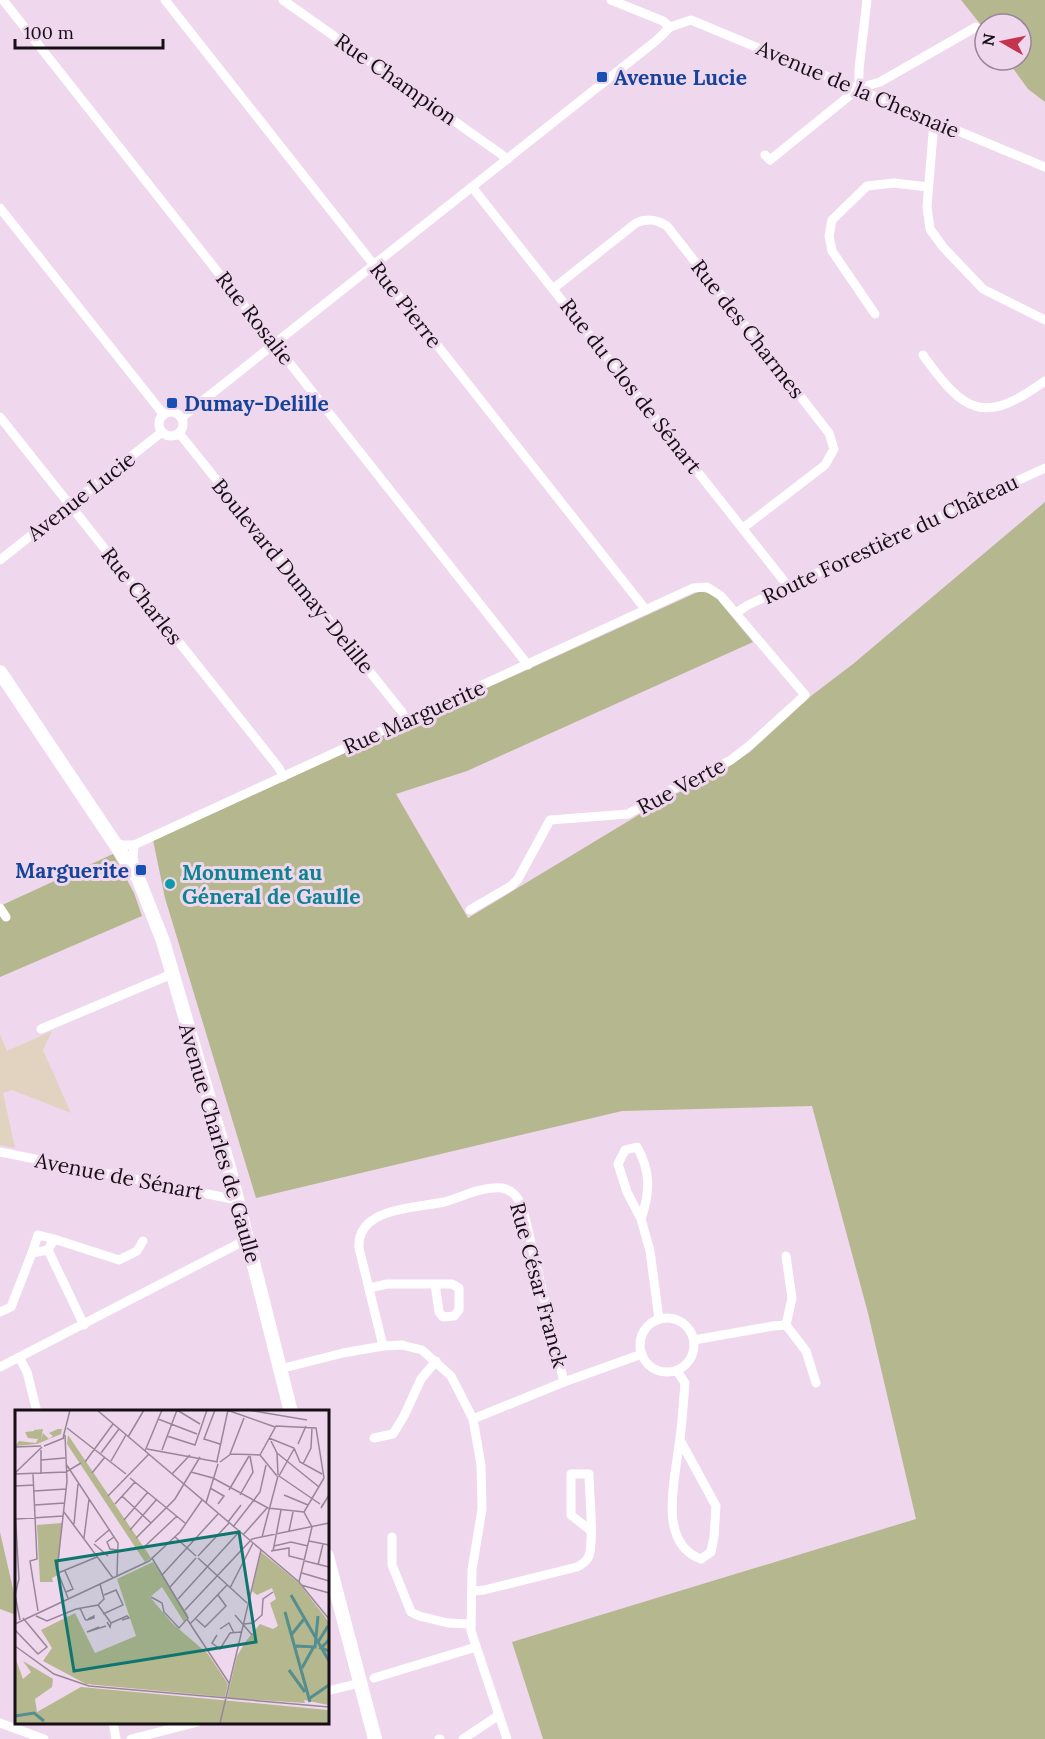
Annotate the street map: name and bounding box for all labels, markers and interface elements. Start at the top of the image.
scale bar [15,12,164,50]
north arrow [973,12,1033,72]
text: 100 m [24,21,74,44]
street label: Rue Champion [330,27,463,131]
text: N [977,32,999,47]
street label: Avenue de la Chesnaie [752,34,963,144]
place label: Avenue Lucie [614,64,747,91]
marker: Avenue Lucie [595,70,609,84]
street label: Rue des Charmes [685,254,811,404]
street label: Rue Pierre [364,256,448,354]
street label: Rue Rosalie [210,266,300,370]
street label: Rue du Clos de Sénart [554,293,708,480]
place label: Dumay-Delille [184,390,329,417]
marker: Dumay-Delille [165,396,179,410]
street label: Avenue Lucie [21,445,141,547]
street label: Route Forestière du Château [758,468,1022,610]
street label: Boulevard Dumay-Delille [206,473,380,679]
street label: Rue Charles [95,542,189,650]
street label: Rue Marguerite [339,674,489,760]
street label: Rue Verte [632,752,730,820]
place label: Marguerite [15,857,129,884]
place label: Monument au Géneral de Gaulle [182,859,360,910]
marker: Marguerite [134,863,148,877]
marker: Monument au Géneral de Gaulle [163,877,177,891]
street label: Avenue Charles de Gaulle [173,1019,267,1266]
street label: Avenue de Sénart [32,1146,206,1206]
street label: Rue César Franck [504,1199,574,1371]
inset map [15,1410,328,1724]

